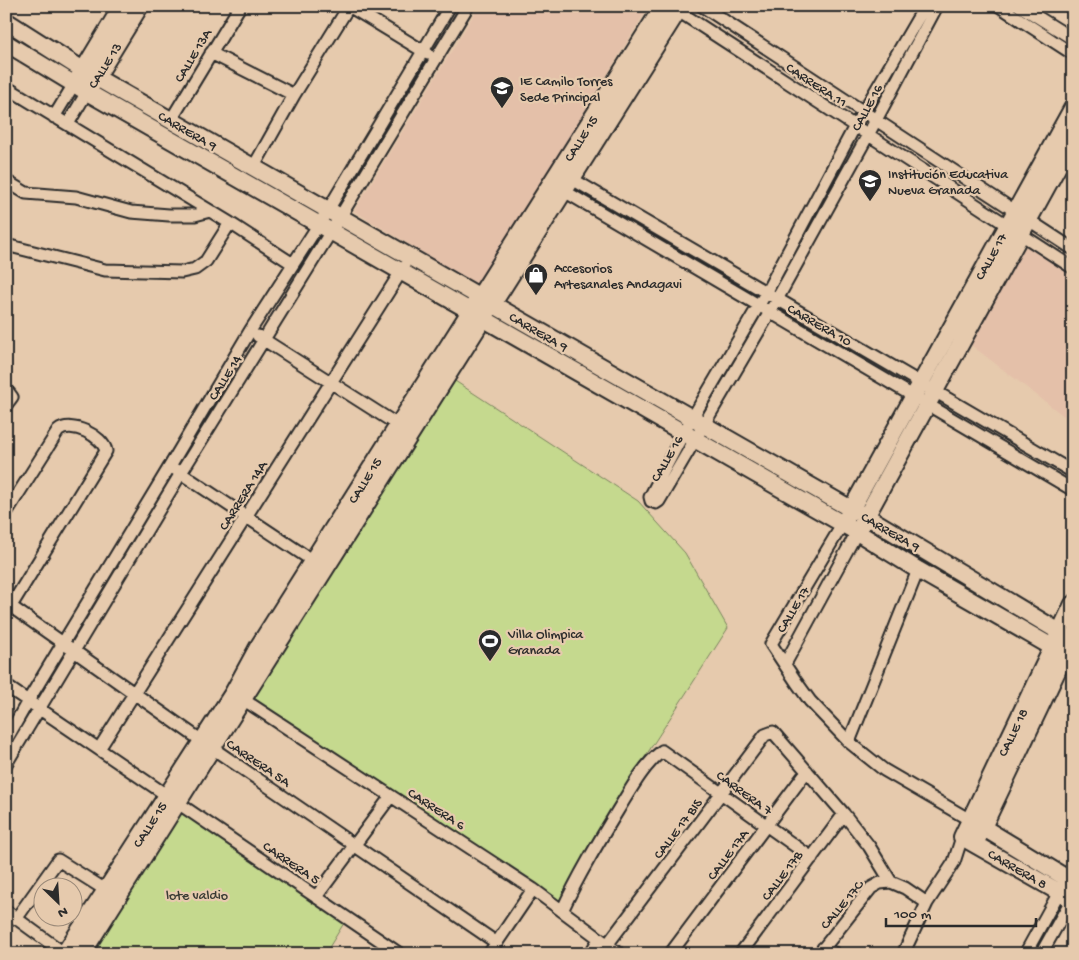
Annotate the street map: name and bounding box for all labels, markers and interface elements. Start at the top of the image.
street label: CALLE 13A [172,26,217,86]
street label: CALLE 13 [85,40,127,92]
street label: CARRERA 11 [782,60,849,112]
place label: IE Camilo Torres Sede Principal [520,74,613,107]
school or university icon: IE Camilo Torres Sede Principal [489,75,515,109]
street label: CALLE 16 [849,81,888,135]
street label: CARRERA 9 [154,109,219,156]
street label: CALLE 15 [561,113,603,166]
place label: Institución Educativa Nueva Granada [888,167,1009,200]
school or university icon: Institución Educativa Nueva Granada [857,168,883,202]
street label: CALLE 17 [972,230,1012,284]
place label: Accesorios Artesanales Andagavi [554,261,682,294]
shop icon: Accesorios Artesanales Andagavi [523,262,549,296]
street label: CARRERA 10 [783,301,854,351]
street label: CARRERA 9 [505,310,570,357]
street label: CALLE 14 [206,352,247,404]
street label: CALLE 16 [648,432,689,486]
street label: CALLE 15 [345,455,387,508]
street label: CARRERA 14A [216,458,273,534]
street label: CARRERA 9 [857,510,922,557]
street label: CALLE 17 [774,583,815,637]
place label: Villa Olimpica Granada [507,627,584,660]
sports icon: Villa Olimpica Granada [477,628,503,662]
street label: CALLE 18 [995,706,1033,760]
street label: CARRERA 5A [222,736,294,792]
street label: CARRERA 7 [712,768,776,821]
street label: CARRERA 6 [404,785,468,835]
street label: CALLE 17 BIS [651,795,708,863]
street label: CALLE 15 [130,799,172,851]
street label: CALLE 17A [704,826,754,884]
street label: CARRERA 5 [259,839,323,889]
street label: CARRERA 8 [984,846,1050,894]
street label: CALLE 17B [759,847,808,905]
street label: CALLE 17C [818,877,869,934]
north arrow [32,878,82,928]
park label: lote valdio [166,888,228,905]
scale bar [886,895,1036,927]
text: N [55,902,70,921]
text: 100 m [893,906,932,924]

